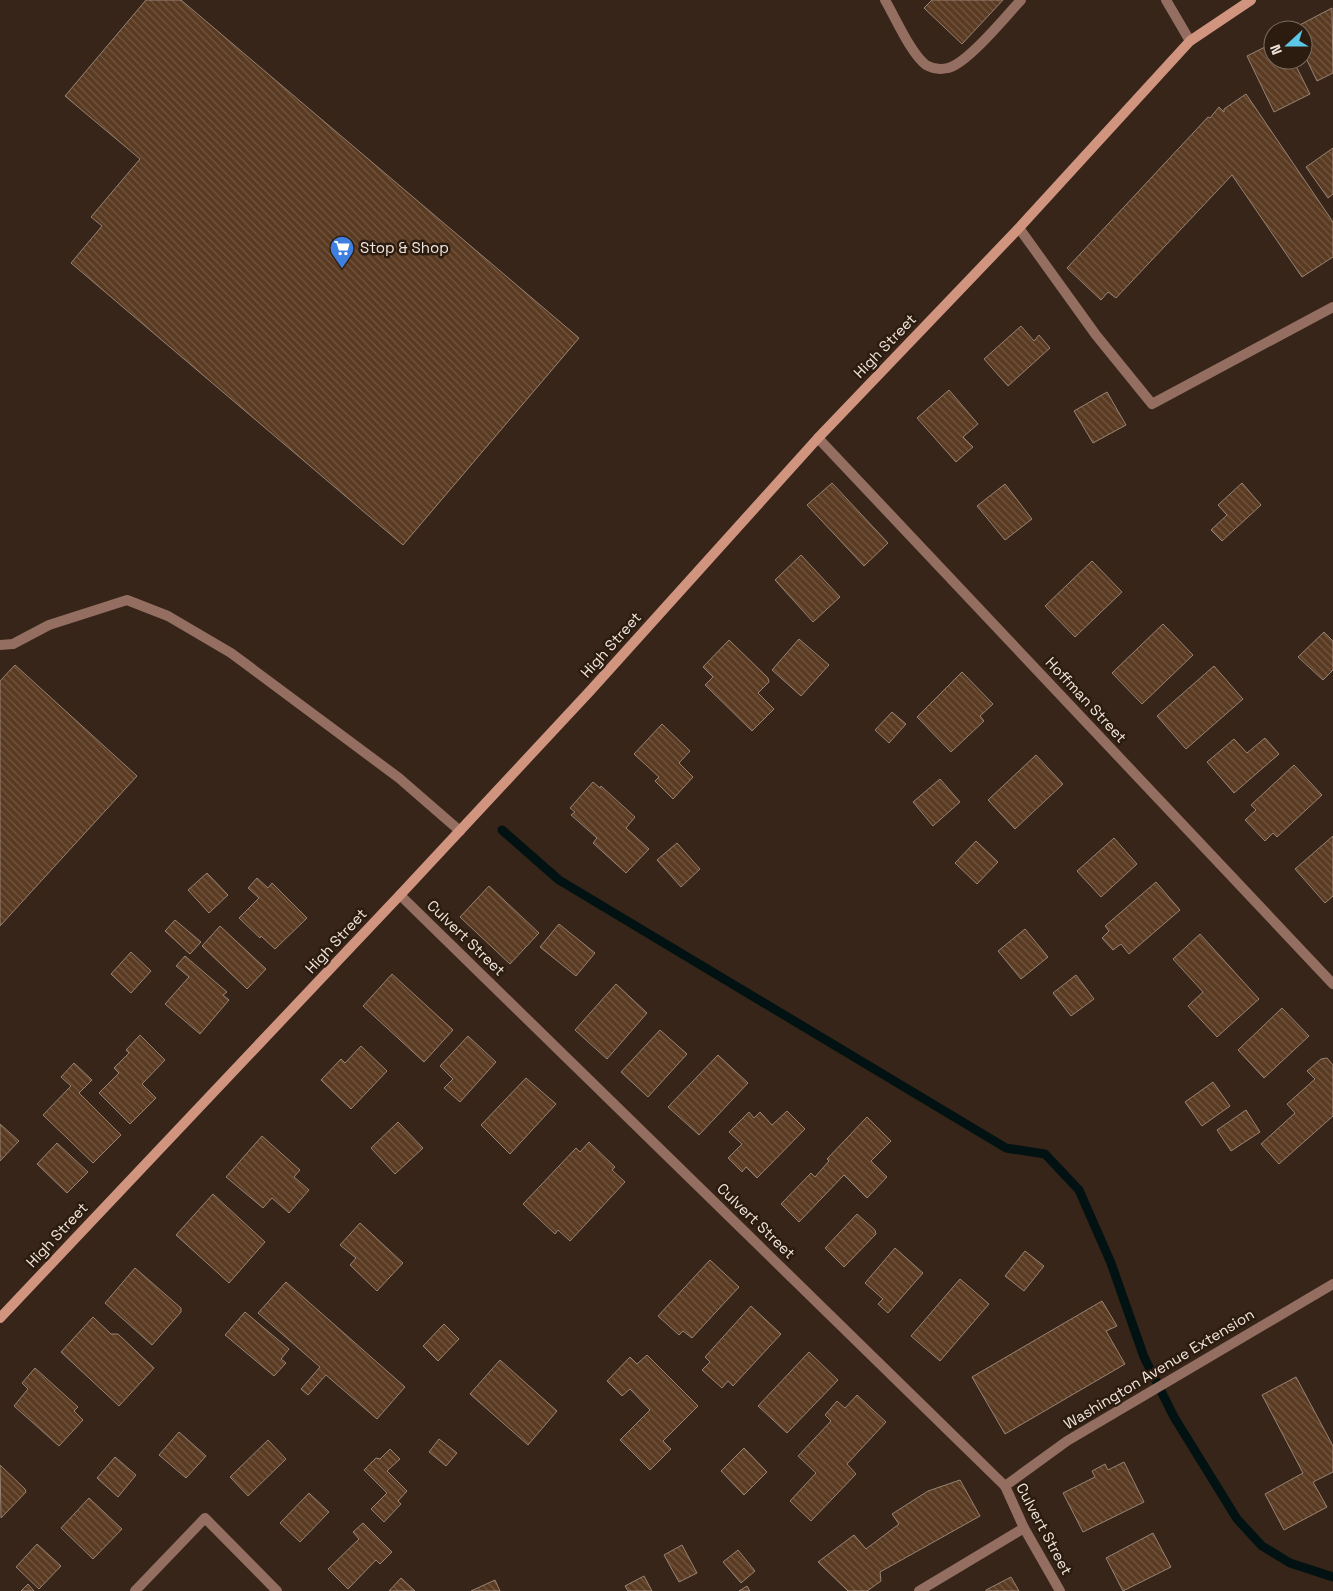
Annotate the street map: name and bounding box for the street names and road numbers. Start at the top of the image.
street label: High Street [849,309,920,382]
street label: High Street [576,608,645,682]
street label: Hoffman Street [1042,653,1131,747]
street label: Culvert Street [423,896,509,980]
street label: High Street [301,904,371,977]
street label: Culvert Street [713,1179,799,1263]
street label: High Street [22,1198,92,1271]
street label: Washington Avenue Extension [1060,1304,1257,1433]
street label: Culvert Street [1012,1480,1077,1578]

